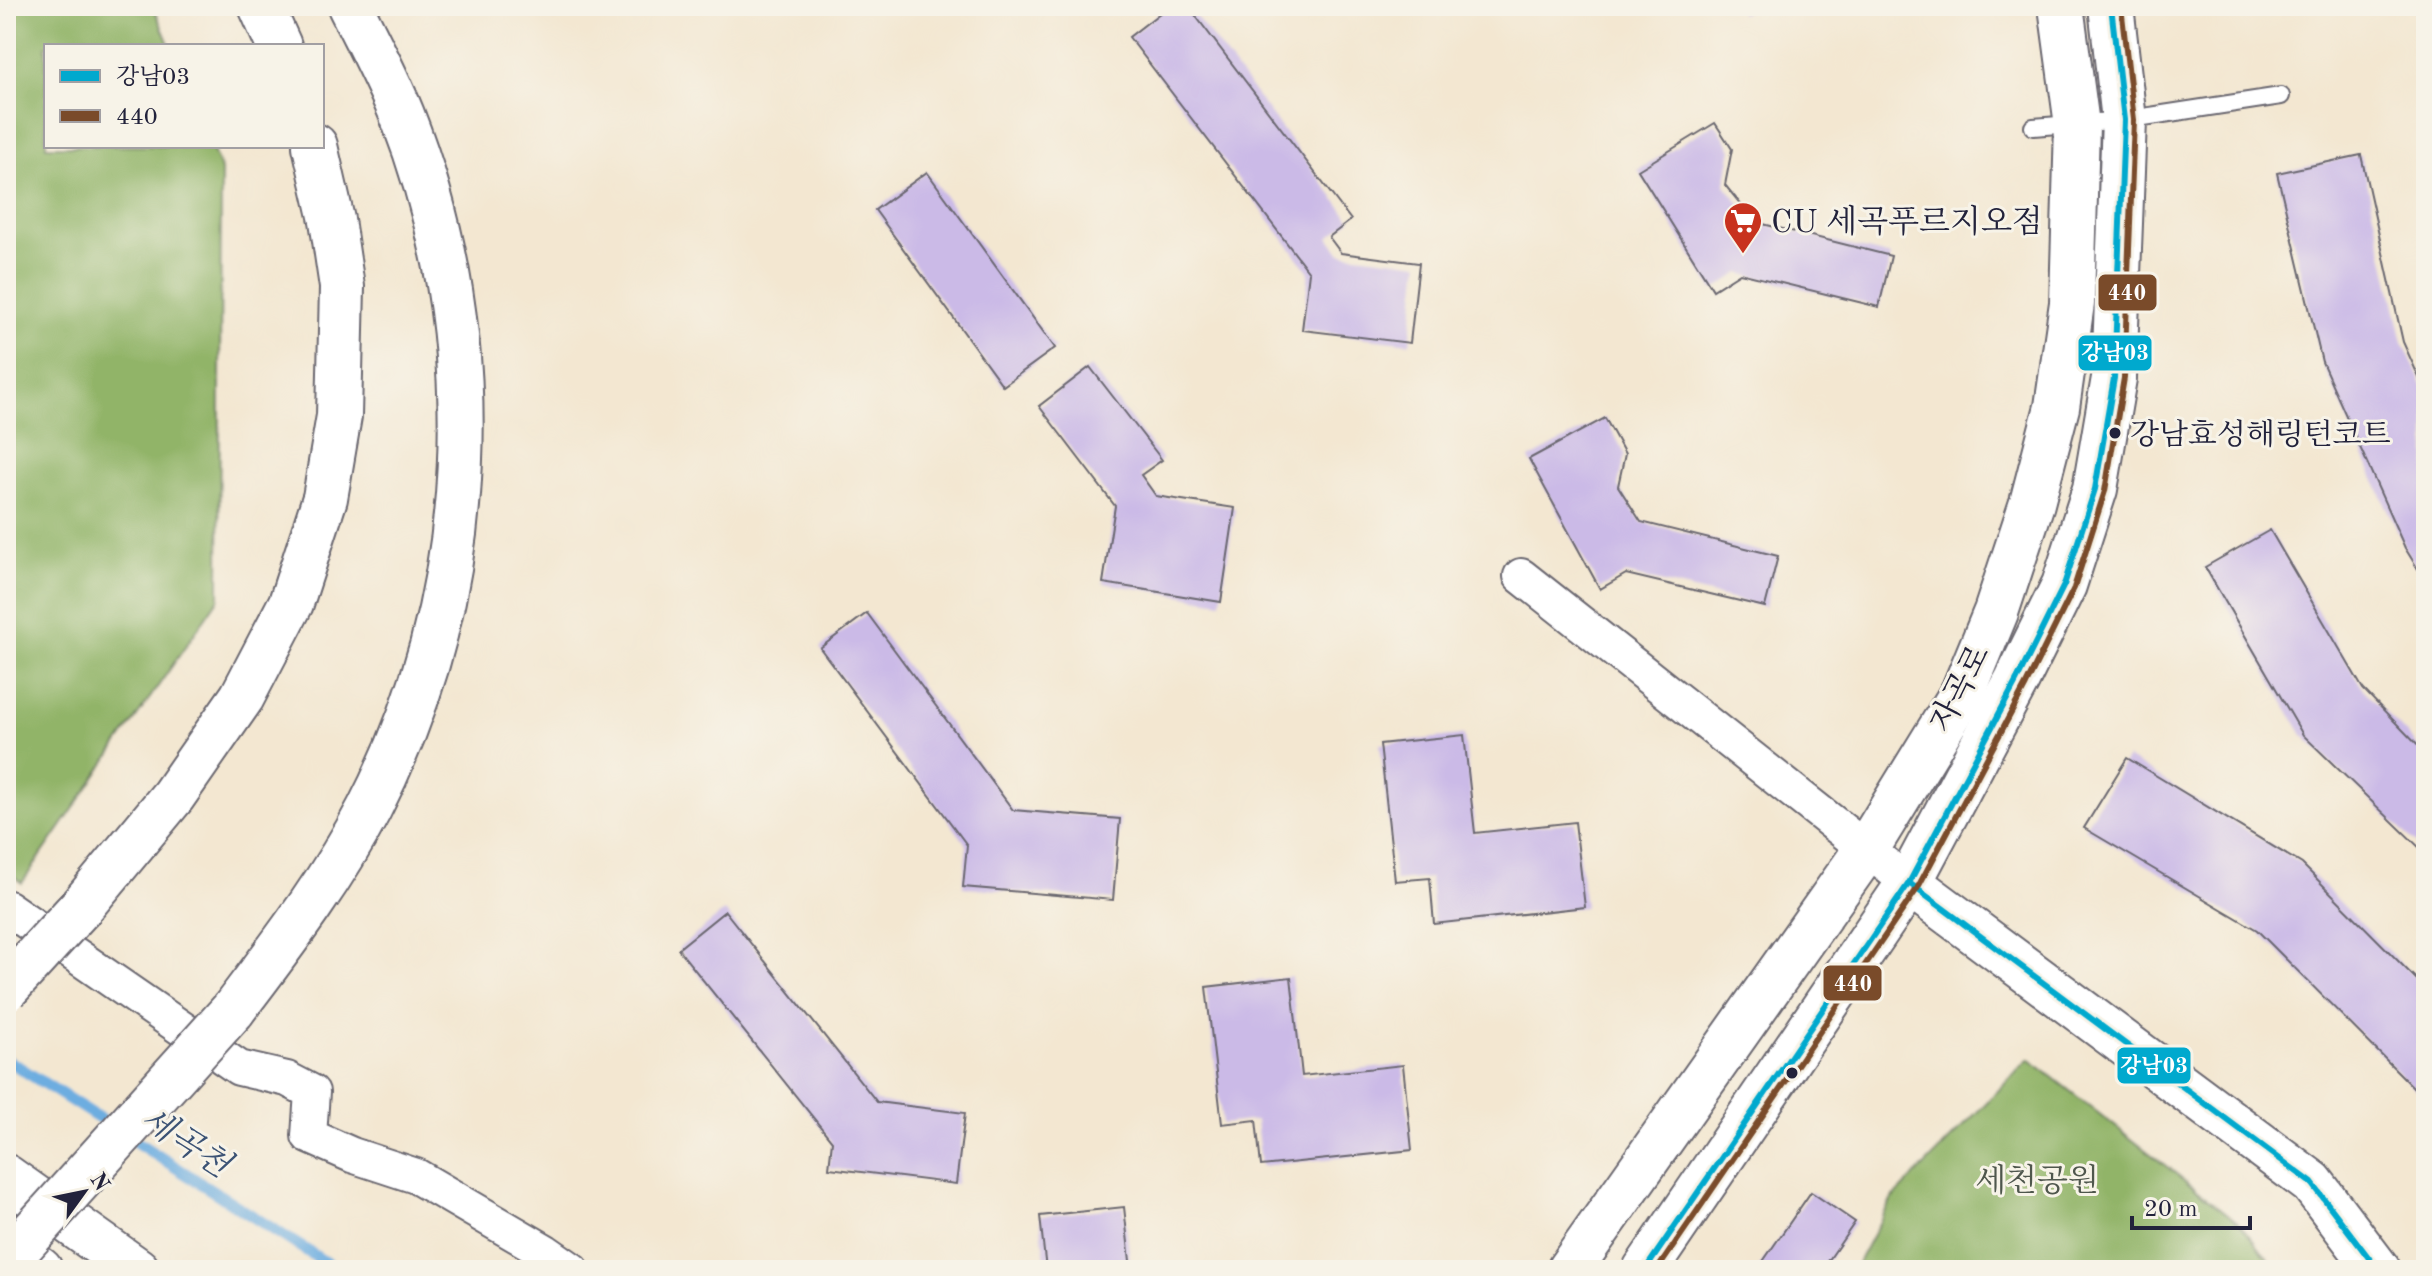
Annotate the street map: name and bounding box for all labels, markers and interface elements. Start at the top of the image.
legend [44,44,324,148]
text: 강남03 [116,64,190,90]
text: 440 [116,106,158,130]
supermarket icon: CU 세곡푸르지오점 [1722,200,1764,255]
place label: CU 세곡푸르지오점 [1771,204,2043,240]
line badge: 440 [2097,273,2158,312]
text: 440 [2108,283,2146,305]
line badge: 강남03 [2077,334,2153,372]
text: 강남03 [2081,340,2149,365]
place label: 강남효성해링턴코트 [2130,419,2391,451]
marker: 강남효성해링턴코트 [2107,425,2123,441]
street label: 자곡로 [1923,639,1997,738]
line badge: 440 [1822,964,1883,1002]
text: 440 [1834,974,1872,996]
line badge: 강남03 [2116,1046,2192,1085]
text: 강남03 [2120,1053,2188,1078]
unlabelled marker [1784,1065,1800,1081]
water label: 세곡천 [134,1100,238,1186]
north arrow [44,1152,124,1232]
park label: 세천공원 [1975,1163,2099,1199]
text: N [85,1169,113,1195]
scale bar [2132,1180,2250,1230]
text: 20 m [2144,1198,2198,1222]

